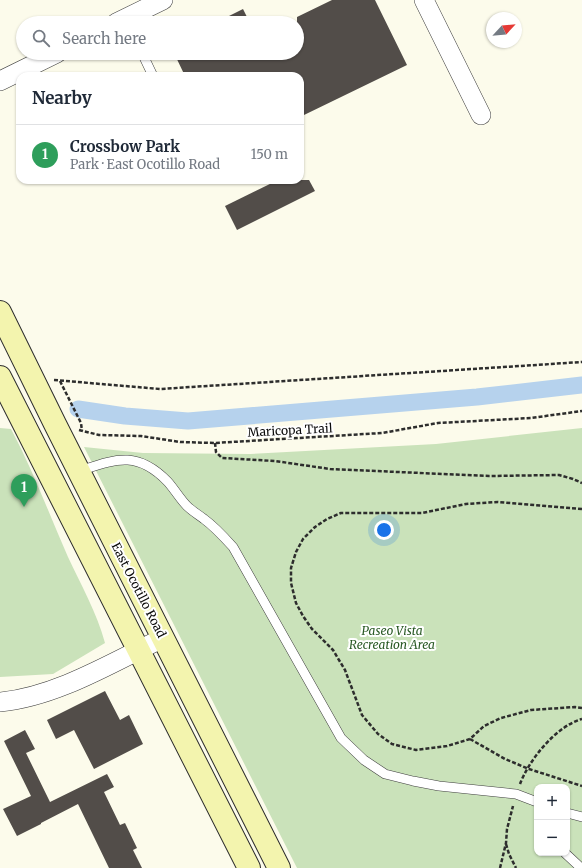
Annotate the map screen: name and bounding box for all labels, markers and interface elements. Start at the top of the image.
north arrow [486,12,522,48]
search box [16,16,304,60]
icon: search [30,27,52,49]
text: Search here [62,29,146,48]
text: Nearby [32,87,92,109]
text: Crossbow Park [70,137,180,156]
text: 1 [42,146,48,163]
text: 150 m [251,146,288,163]
text: Park · East Ocotillo Road [70,156,220,173]
street label: Maricopa Trail [247,420,333,440]
pin: 1 [11,474,37,507]
your location [374,520,394,540]
street label: East Ocotillo Road [109,540,169,640]
park label: Paseo Vista Recreation Area [349,623,435,652]
map controls [534,784,570,856]
button: + [534,784,570,820]
button: − [534,820,570,856]

